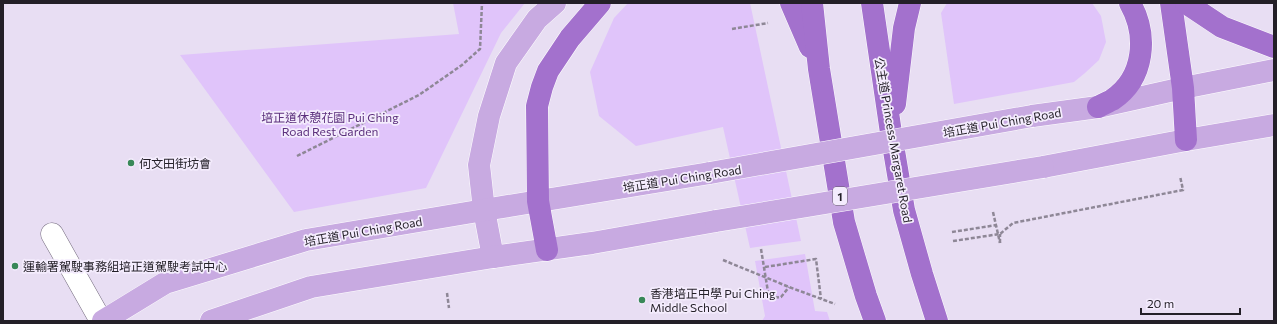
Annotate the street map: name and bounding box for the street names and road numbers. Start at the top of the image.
street label: 公主道 Princess Margaret Road [873,56,915,224]
street label: 培正道 Pui Ching Road [942,105,1062,139]
street label: 培正道 Pui Ching Road [622,162,742,194]
road number: 1 [833,187,847,205]
street label: 培正道 Pui Ching Road [303,214,423,248]

